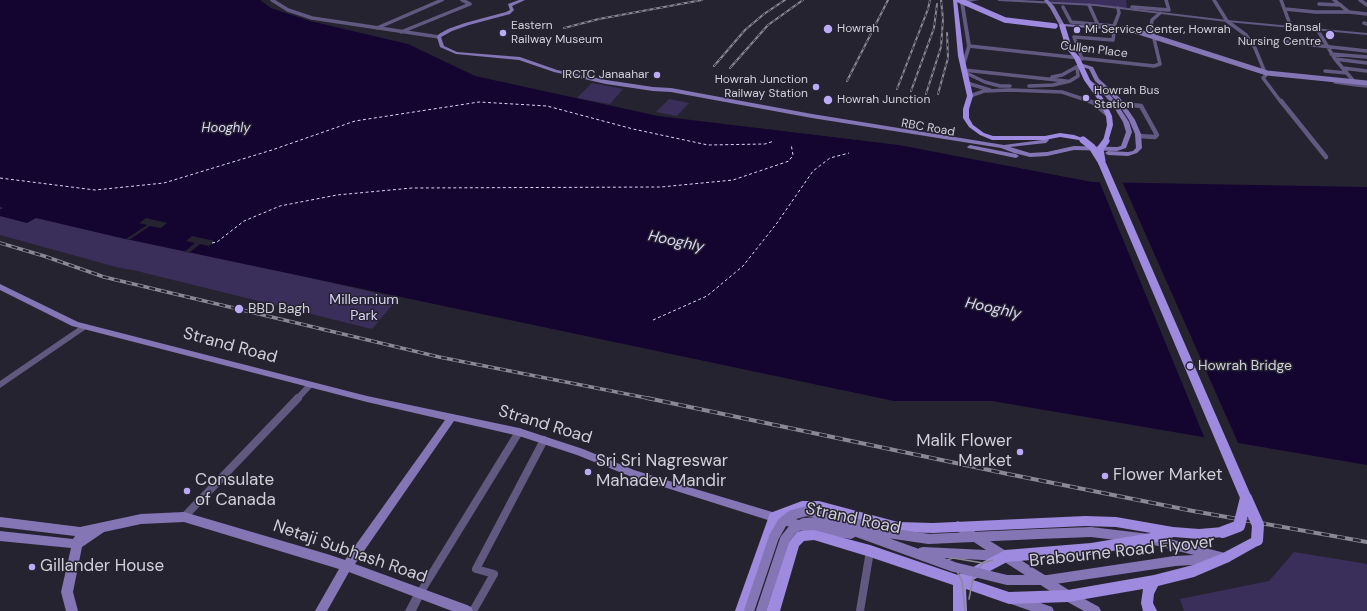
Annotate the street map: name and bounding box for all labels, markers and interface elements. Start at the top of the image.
place label: Eastern Railway Museum [511,19,603,47]
place label: Bansal Nursing Centre [1238,21,1321,49]
place label: Howrah [837,22,879,36]
marker: Howrah [822,23,834,35]
place label: Mi Service Center, Howrah [1085,23,1231,37]
marker: Mi Service Center, Howrah [1072,25,1082,35]
marker: Eastern Railway Museum [498,28,508,38]
marker: Bansal Nursing Centre [1324,29,1336,41]
street label: Cullen Place [1060,39,1128,61]
place label: IRCTC Janaahar [562,68,649,82]
marker: IRCTC Janaahar [652,70,662,80]
place label: Howrah Junction Railway Station [715,73,808,101]
marker: Howrah Junction Railway Station [811,82,821,92]
place label: Howrah Bus Station [1094,84,1159,112]
place label: Howrah Junction [837,93,930,107]
marker: Howrah Bus Station [1081,93,1091,103]
marker: Howrah Junction [822,94,834,106]
street label: RBC Road [900,116,956,140]
water label: Hooghly [202,121,250,137]
water label: Hooghly [646,227,706,257]
park label: Millennium Park [329,292,399,324]
water label: Hooghly [963,294,1023,324]
place label: BBD Bagh [248,301,310,317]
marker: BBD Bagh [233,303,245,315]
street label: Strand Road [181,324,279,368]
place label: Howrah Bridge [1198,358,1292,374]
marker: Howrah Bridge [1185,361,1195,371]
street label: Strand Road [496,401,594,449]
place label: Malik Flower Market [916,432,1012,472]
marker: Malik Flower Market [1015,447,1025,457]
place label: Sri Sri Nagreswar Mahadev Mandir [596,452,728,492]
place label: Flower Market [1113,466,1223,486]
marker: Sri Sri Nagreswar Mahadev Mandir [583,467,593,477]
place label: Consulate of Canada [195,471,276,511]
marker: Flower Market [1100,471,1110,481]
marker: Consulate of Canada [182,486,192,496]
street label: Strand Road [804,499,902,539]
street label: Netaji Subhash Road [270,516,430,588]
street label: Brabourne Road Flyover [1028,532,1216,572]
place label: Gillander House [40,557,164,577]
marker: Gillander House [27,562,37,572]

